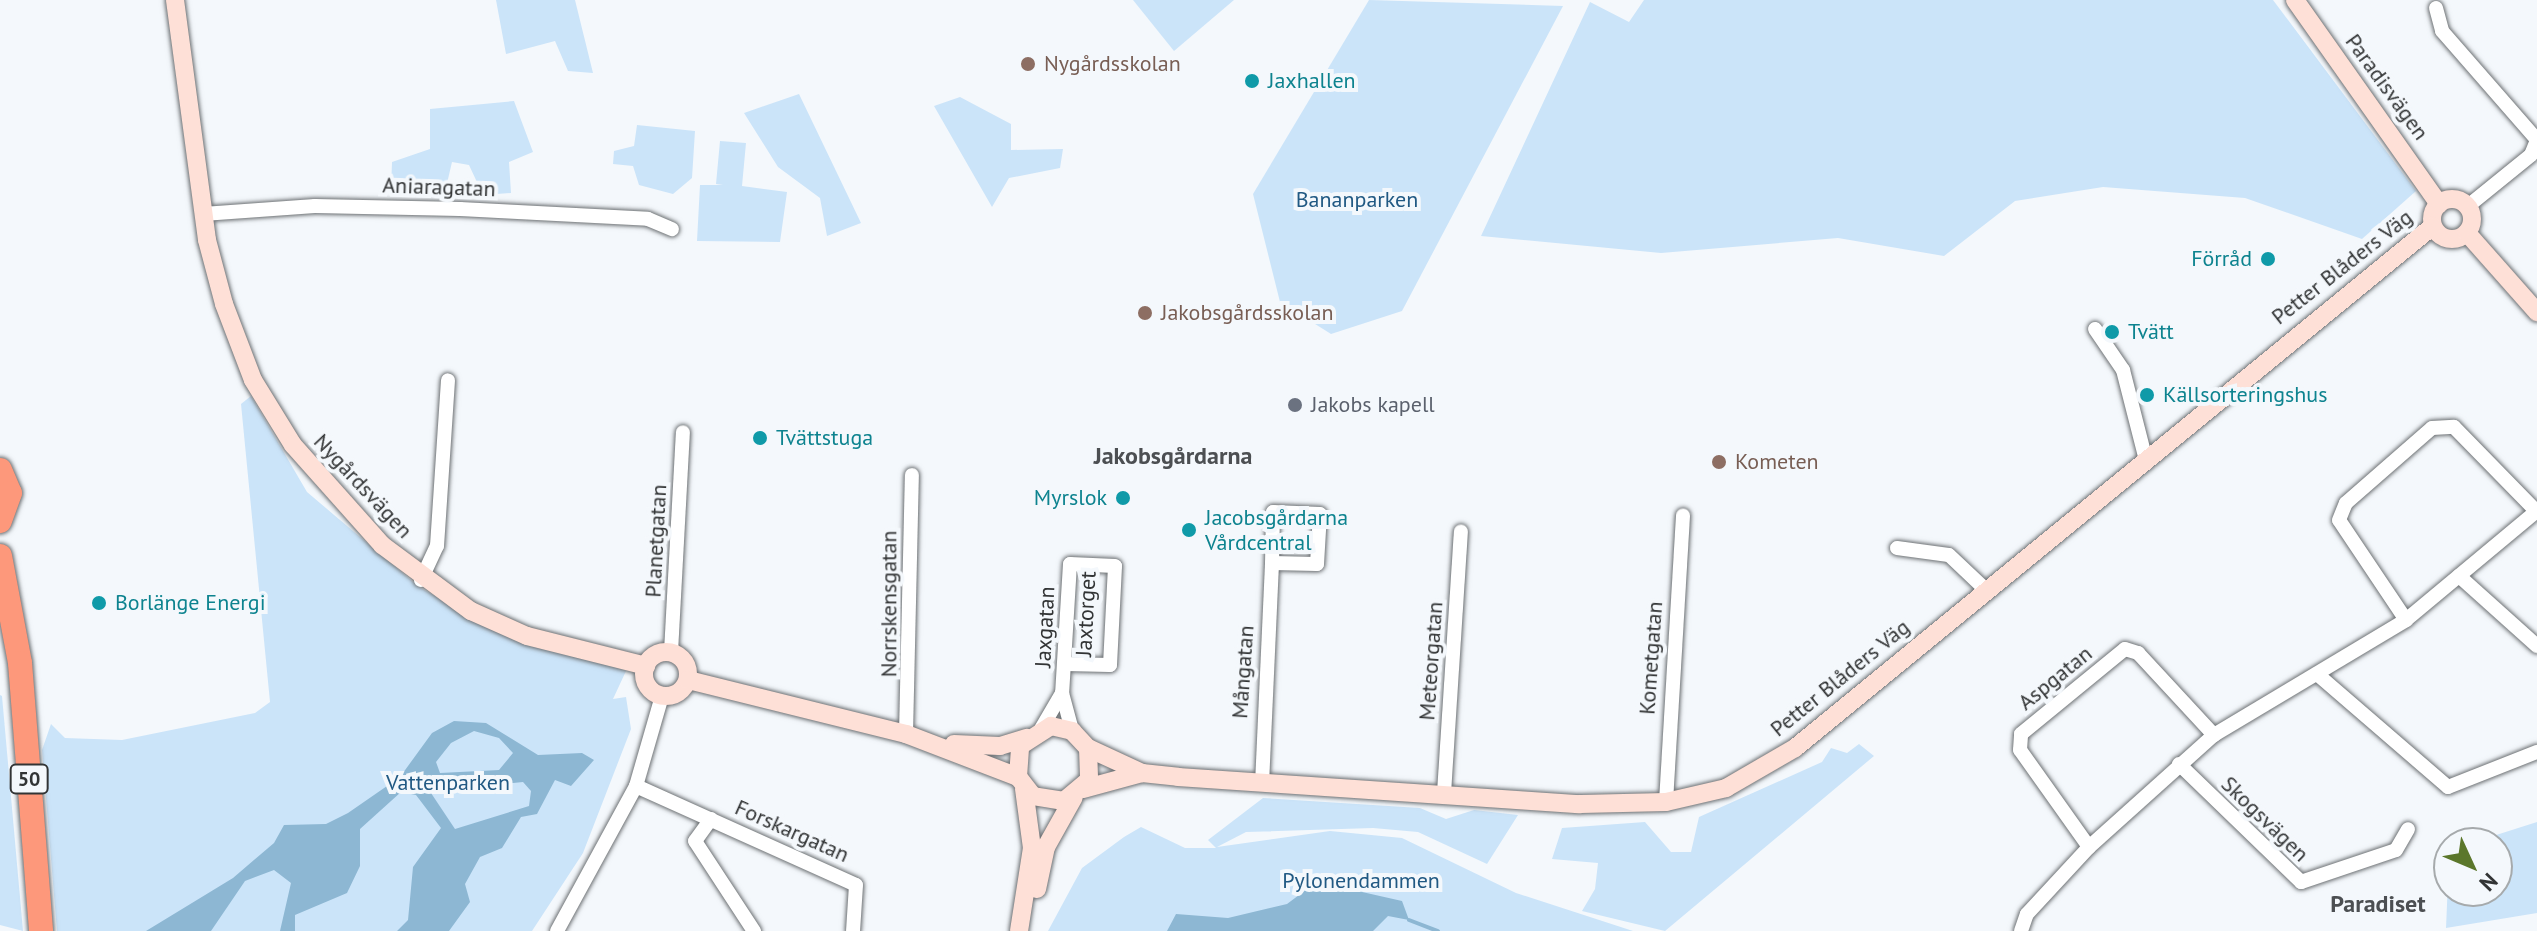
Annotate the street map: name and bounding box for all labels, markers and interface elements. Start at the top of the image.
street label: Paradisvägen [2340,29,2434,145]
place label: Nygårdsskolan [1044,51,1181,77]
marker: Nygårdsskolan [1019,55,1037,73]
place label: Jaxhallen [1268,68,1356,94]
marker: Jaxhallen [1243,72,1261,90]
street label: Aniaragatan [382,172,496,202]
park label: Bananparken [1296,187,1418,213]
street label: Petter Blåders Väg [2266,204,2418,330]
place label: Förråd [2191,246,2252,272]
marker: Förråd [2259,250,2277,268]
place label: Jakobsgårdsskolan [1161,300,1334,326]
marker: Jakobsgårdsskolan [1136,304,1154,322]
place label: Tvätt [2128,319,2174,345]
marker: Tvätt [2103,323,2121,341]
place label: Källsorteringshus [2163,382,2327,408]
marker: Källsorteringshus [2138,386,2156,404]
place label: Jakobs kapell [1311,392,1435,418]
marker: Jakobs kapell [1286,396,1304,414]
place label: Tvättstuga [776,425,873,451]
street label: Nygårdsvägen [308,428,418,544]
marker: Tvättstuga [751,429,769,447]
district label: Jakobsgårdarna [1094,442,1252,470]
place label: Kometen [1735,449,1819,475]
marker: Kometen [1710,453,1728,471]
street label: Planetgatan [640,484,672,598]
place label: Myrslok [1034,485,1107,511]
marker: Myrslok [1114,489,1132,507]
place label: Jacobsgårdarna Vårdcentral [1205,504,1348,556]
marker: Jacobsgårdarna Vårdcentral [1180,521,1198,539]
street label: Norrskensgatan [876,531,902,677]
street label: Jaxtorget [1071,571,1101,657]
street label: Jaxgatan [1030,586,1060,668]
place label: Borlänge Energi [115,590,266,616]
marker: Borlänge Energi [90,594,108,612]
street label: Kometgatan [1634,600,1668,716]
street label: Meteorgatan [1414,601,1448,721]
street label: Petter Blåders Väg [1765,614,1915,742]
street label: Mångatan [1227,624,1259,720]
street label: Aspgatan [2013,640,2097,716]
road number: 50 [9,763,49,795]
park label: Vattenparken [386,770,510,796]
street label: Skogsvägen [2216,771,2314,867]
street label: Forskargatan [731,794,853,868]
north arrow [2433,827,2513,907]
text: N [2474,867,2504,897]
park label: Pylonendammen [1282,868,1440,894]
district label: Paradiset [2330,890,2426,918]

